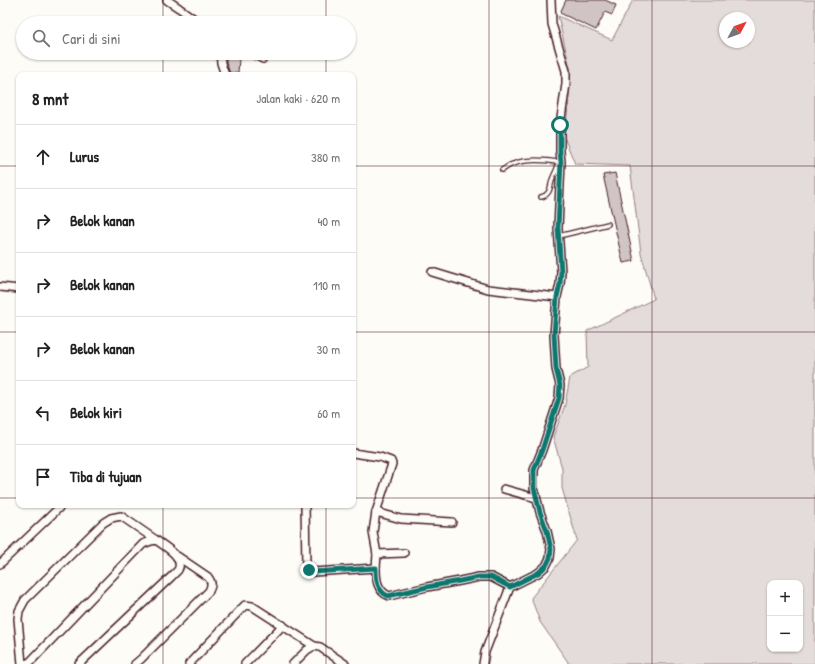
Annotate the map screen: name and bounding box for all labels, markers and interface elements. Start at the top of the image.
north arrow [719,12,755,48]
search box [16,16,356,60]
icon: search [30,27,52,49]
text: Cari di sini [62,28,121,49]
text: 8 mnt [32,87,68,110]
text: Jalan kaki · 620 m [256,89,340,107]
route start [551,116,569,134]
icon: ahead [32,146,54,168]
text: Lurus [70,146,99,167]
text: 380 m [311,148,340,166]
icon: right [32,210,54,232]
text: Belok kanan [70,210,135,231]
text: 40 m [317,212,340,230]
icon: right [32,274,54,296]
text: Belok kanan [70,274,135,295]
text: 110 m [313,276,340,294]
icon: right [32,338,54,360]
text: Belok kanan [70,338,135,359]
text: 30 m [317,340,340,358]
icon: left [32,402,54,424]
text: Belok kiri [70,402,122,423]
text: 60 m [317,404,340,422]
icon: arrive [32,466,54,488]
text: Tiba di tujuan [70,466,142,487]
route end [300,561,318,579]
map controls [767,580,803,652]
button: + [767,580,803,616]
button: − [767,616,803,652]

